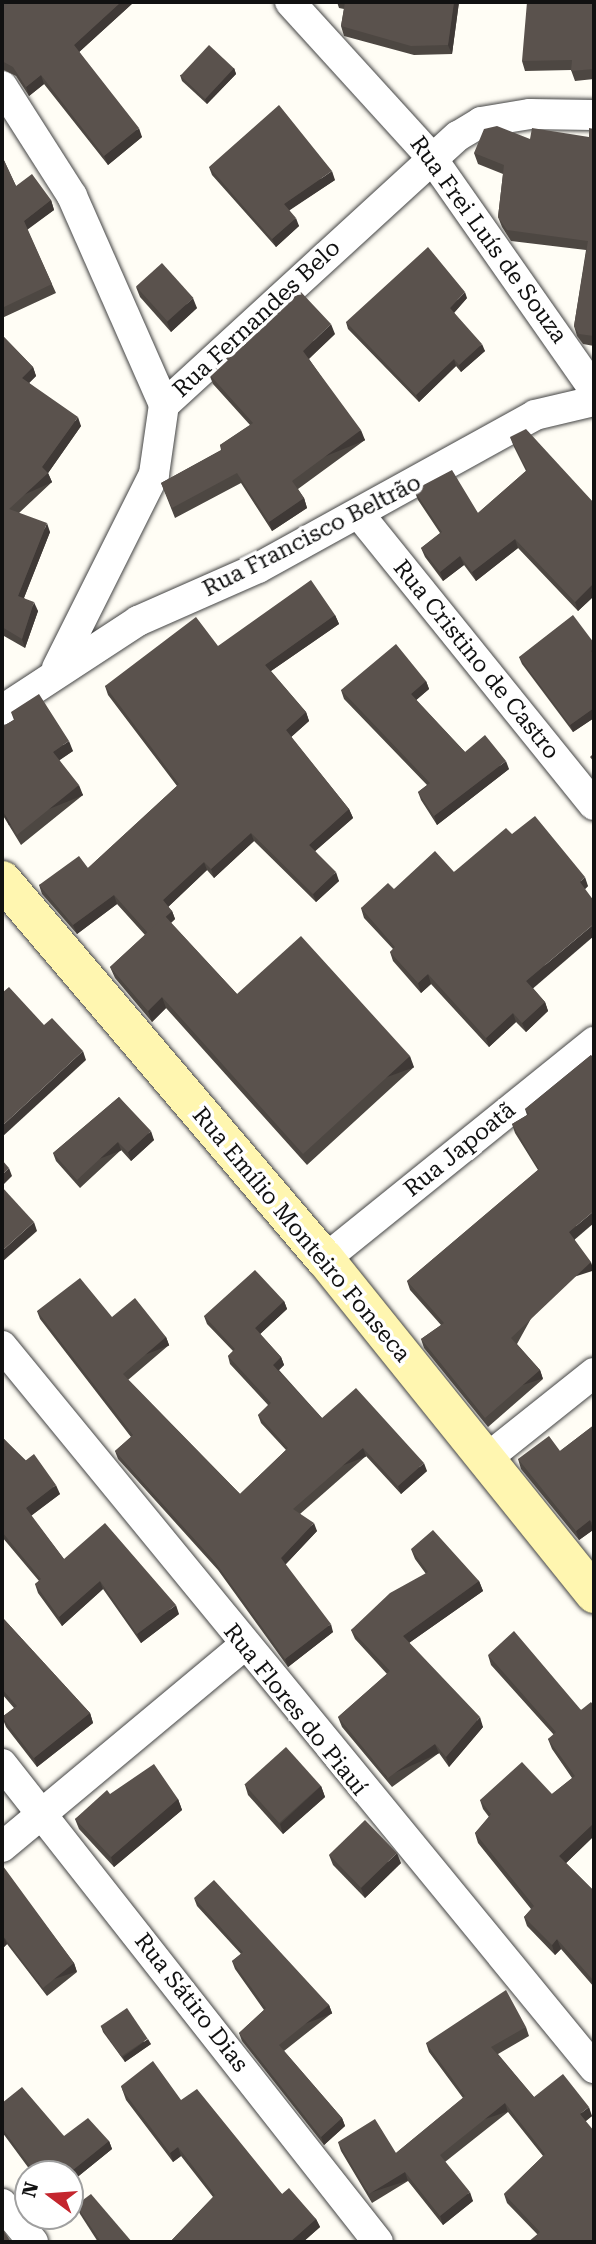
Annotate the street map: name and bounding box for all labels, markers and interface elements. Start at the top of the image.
street label: Rua Frei Luís de Souza [404,131,572,349]
street label: Rua Fernandes Belo [168,234,346,404]
street label: Rua Francisco Beltrão [198,469,426,603]
street label: Rua Cristino de Castro [387,555,565,765]
street label: Rua Japoatã [399,1097,521,1203]
street label: Rua Emílio Monteiro Fonseca [186,1102,416,1368]
street label: Rua Flores do Piauí [217,1619,373,1801]
street label: Rua Sátiro Dias [128,1928,254,2078]
north arrow [14,2160,84,2230]
text: N [17,2179,43,2200]

